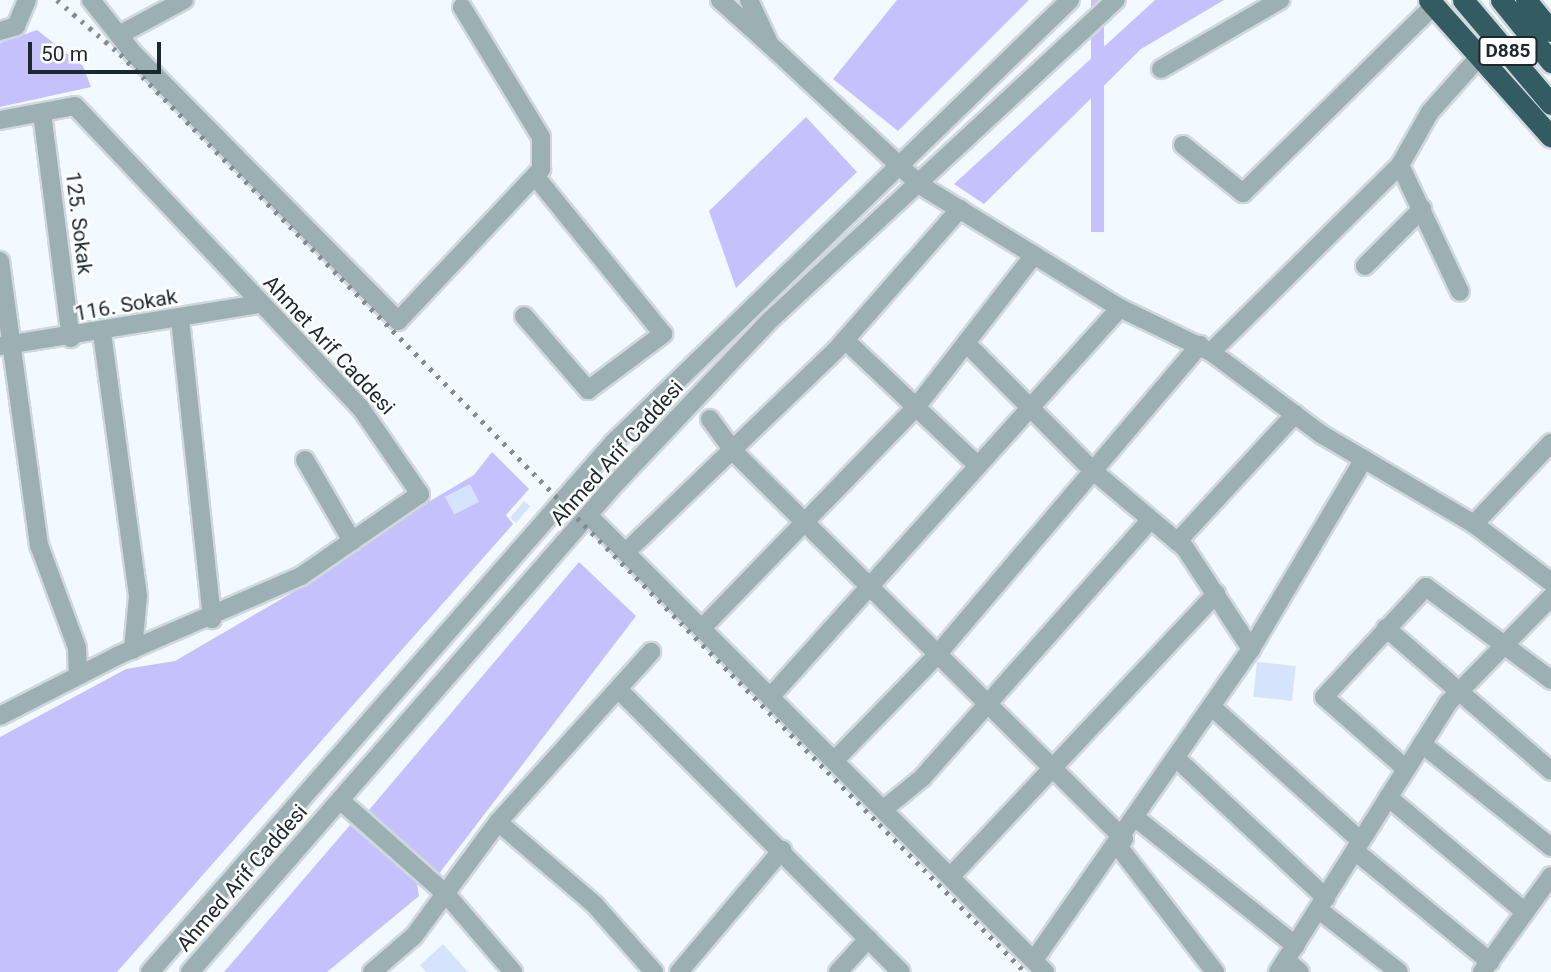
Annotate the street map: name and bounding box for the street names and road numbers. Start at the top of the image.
road number: D885 [1478,36,1538,66]
street label: 125. Sokak [60,170,98,276]
street label: Ahmet Arif Caddesi [258,270,400,420]
street label: 116. Sokak [73,284,179,326]
street label: Ahmed Arif Caddesi [545,375,689,531]
street label: Ahmed Arif Caddesi [171,799,313,957]

